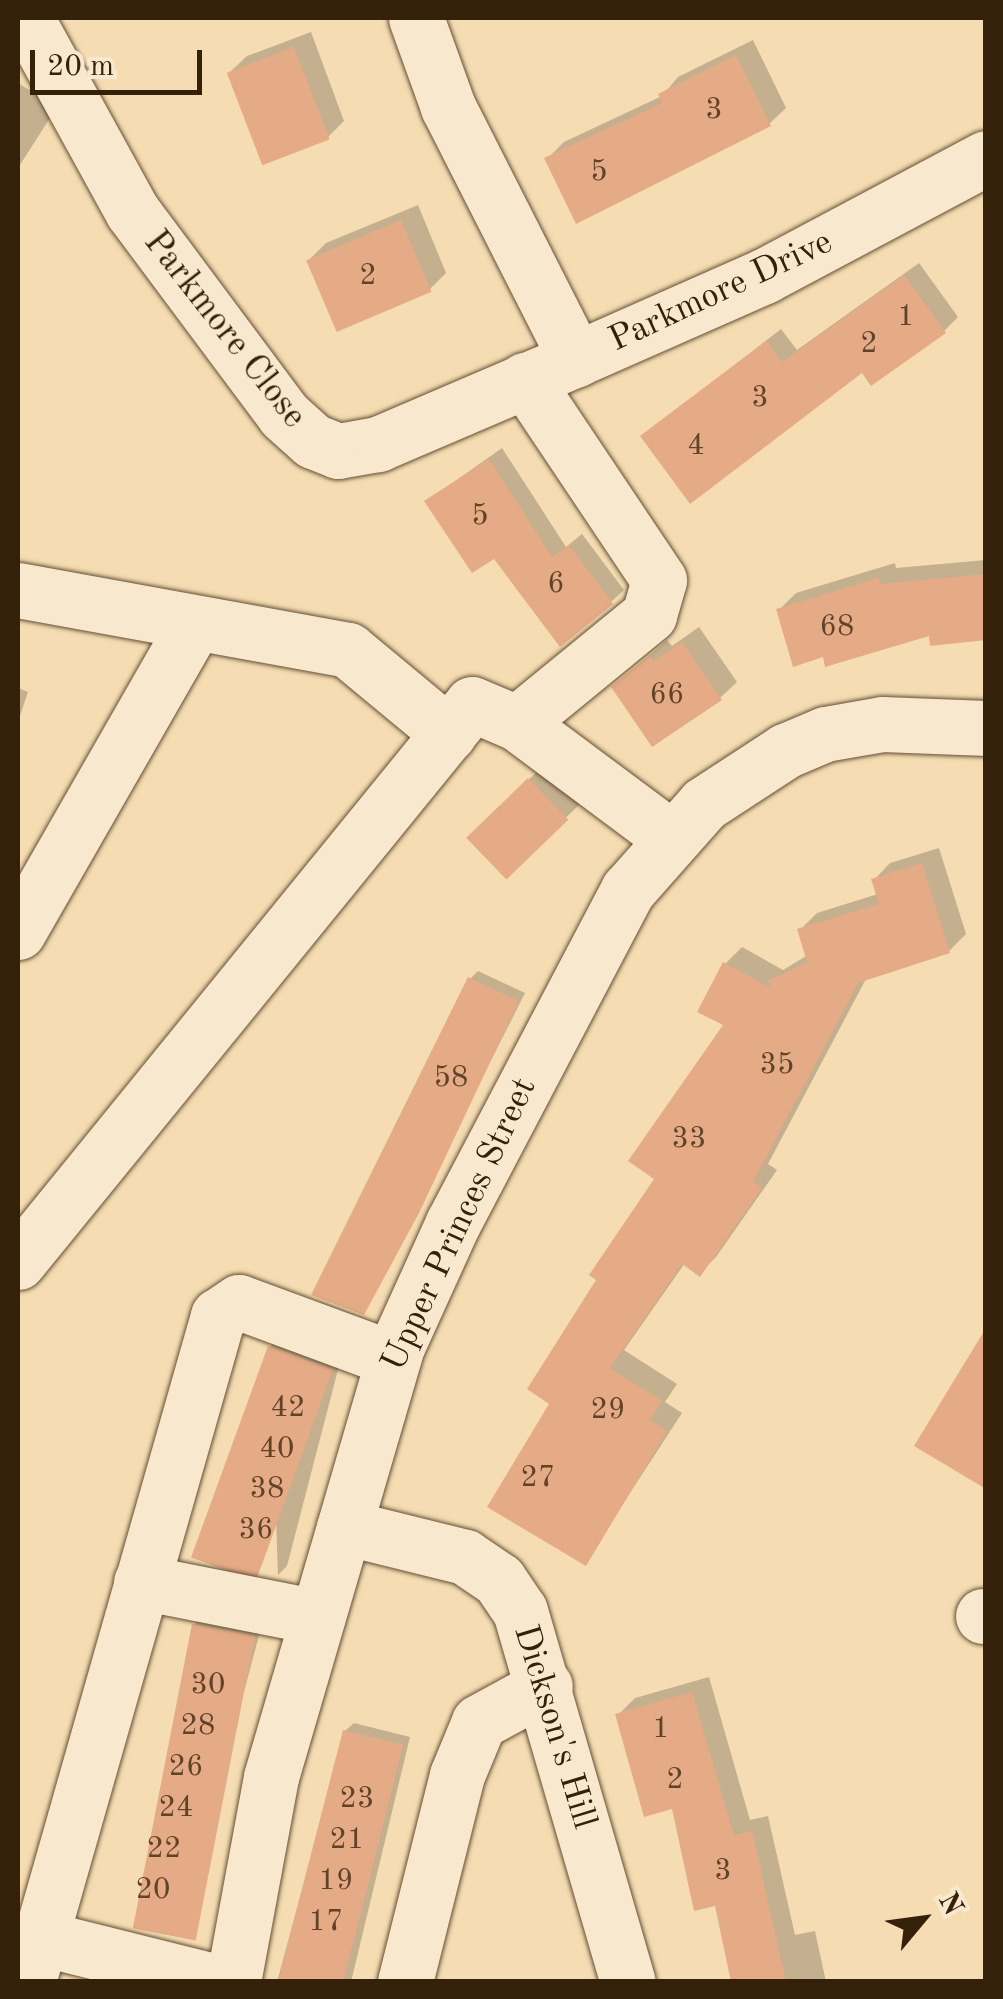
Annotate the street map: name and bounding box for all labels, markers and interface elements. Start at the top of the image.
scale bar [35,30,208,92]
text: 20 m [47,52,114,82]
house number: 3 [705,92,723,128]
house number: 5 [590,154,608,190]
street label: Parkmore Drive [603,222,839,362]
street label: Parkmore Close [134,223,314,437]
house number: 2 [359,258,377,294]
house number: 1 [897,299,915,335]
house number: 2 [860,326,878,362]
house number: 3 [751,380,769,416]
house number: 4 [687,428,705,464]
house number: 5 [471,498,489,534]
house number: 6 [547,566,565,602]
house number: 68 [820,609,854,645]
house number: 66 [650,677,684,713]
house number: 35 [760,1047,794,1083]
house number: 58 [434,1060,468,1096]
street label: Upper Princes Street [373,1071,547,1379]
house number: 33 [672,1121,706,1157]
house number: 42 [271,1390,305,1426]
house number: 29 [591,1392,625,1428]
house number: 40 [260,1431,294,1467]
house number: 27 [521,1460,555,1496]
house number: 38 [250,1471,284,1507]
house number: 36 [239,1512,273,1548]
street label: Dickson's Hill [503,1620,605,1834]
house number: 30 [191,1667,225,1703]
house number: 28 [181,1708,215,1744]
house number: 1 [652,1711,670,1747]
house number: 26 [169,1749,203,1785]
house number: 2 [666,1762,684,1798]
house number: 23 [340,1781,374,1817]
house number: 24 [159,1790,193,1826]
house number: 21 [330,1822,364,1858]
house number: 22 [147,1831,181,1867]
house number: 3 [714,1853,732,1889]
house number: 19 [319,1863,353,1899]
north arrow [873,1869,973,1969]
house number: 20 [136,1872,170,1908]
text: N [932,1888,967,1921]
house number: 17 [309,1904,343,1940]

